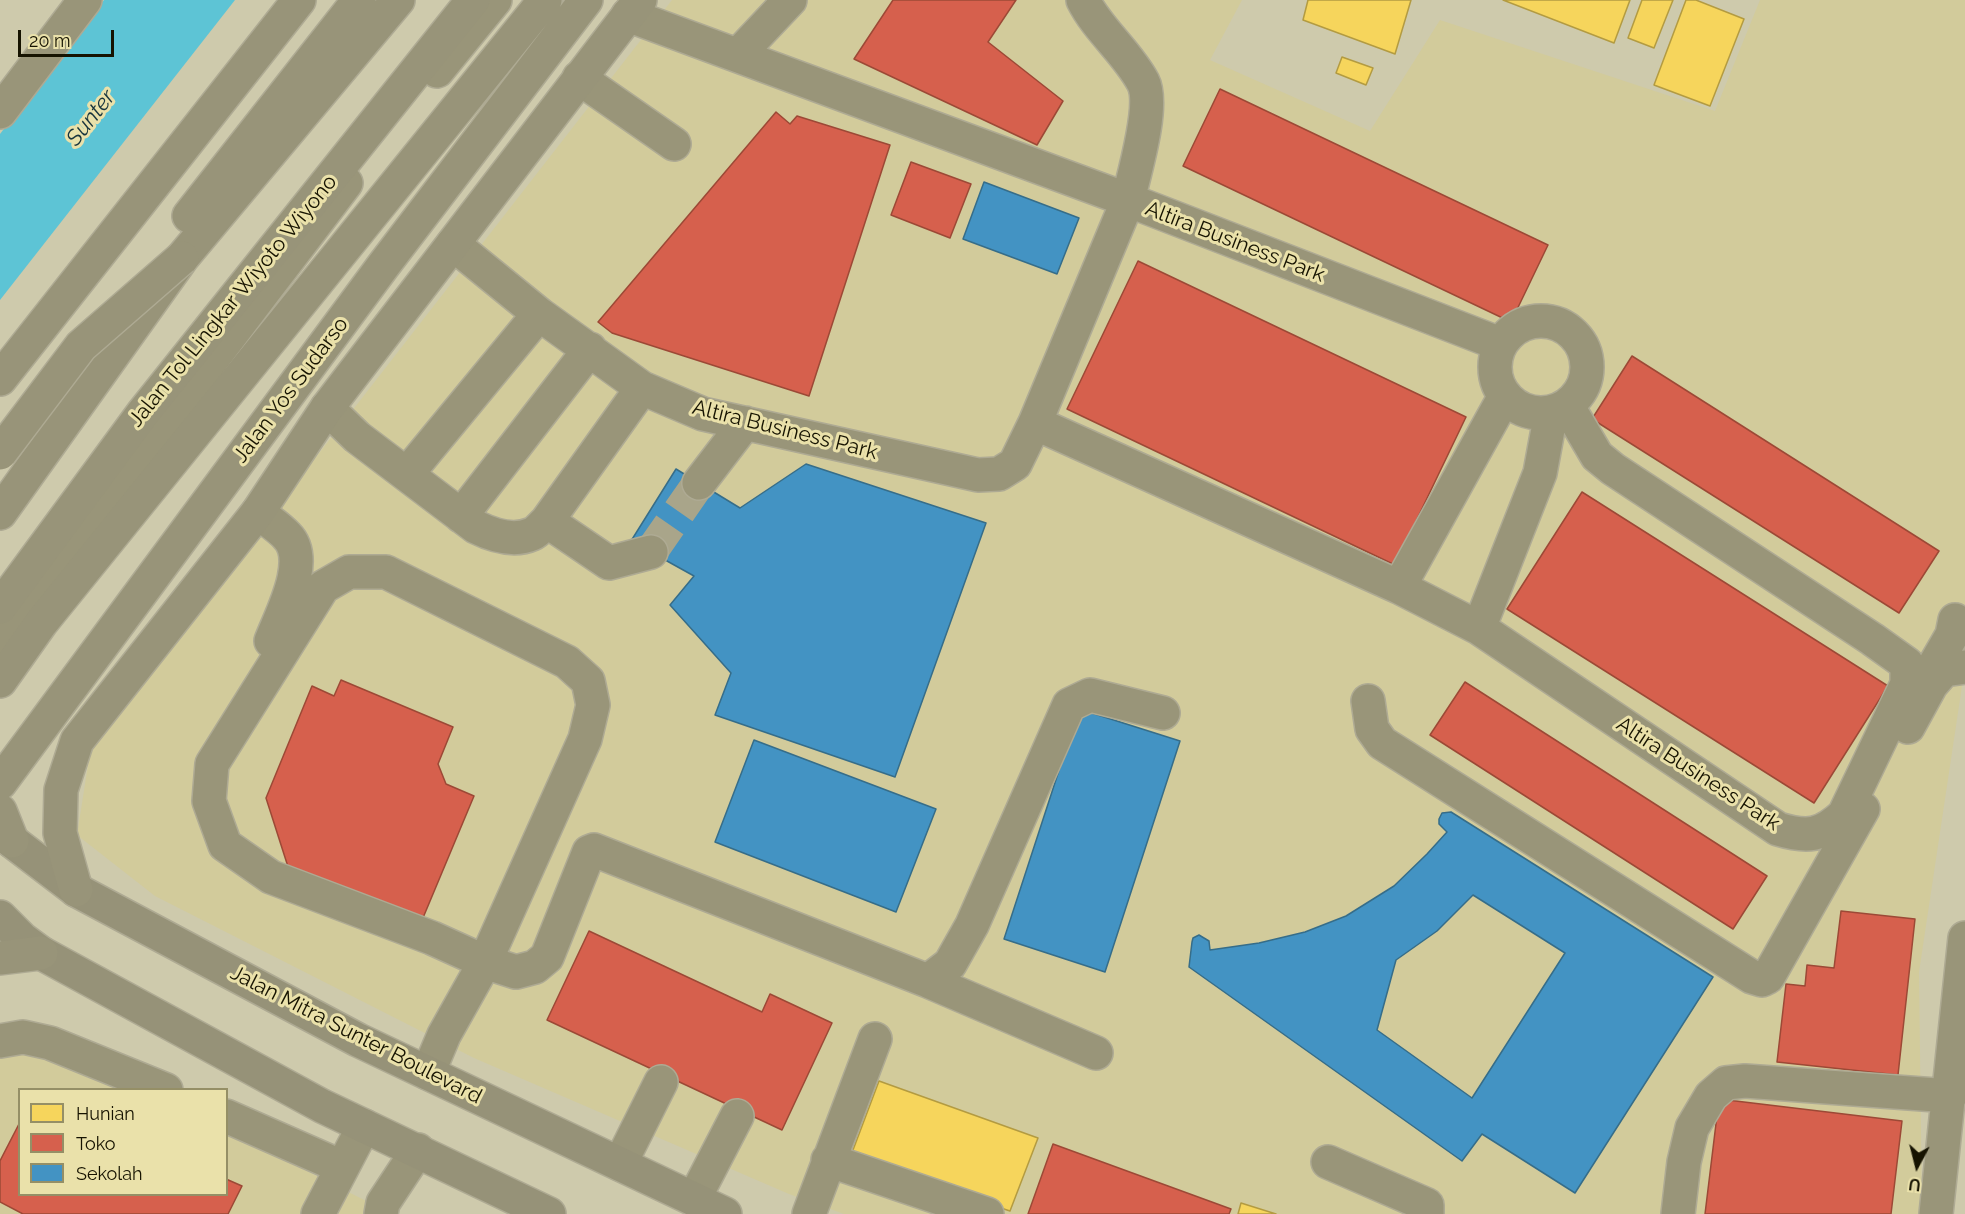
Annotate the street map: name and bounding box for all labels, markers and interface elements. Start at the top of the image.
scale bar [21,18,117,56]
text: 20 m [29,30,71,51]
water label: Sunter [61,85,121,151]
street label: Jalan Tol Lingkar Wiyoto Wiyono [124,170,342,432]
street label: Altira Business Park [1142,196,1328,288]
street label: Jalan Yos Sudarso [228,312,354,468]
street label: Altira Business Park [690,395,880,465]
street label: Altira Business Park [1611,712,1785,836]
street label: Jalan Mitra Sunter Boulevard [226,960,486,1110]
legend [18,1088,228,1196]
text: Hunian [76,1103,135,1124]
text: Toko [76,1133,115,1154]
north arrow [1887,1136,1947,1196]
text: Sekolah [76,1163,142,1184]
text: U [1908,1174,1922,1195]

